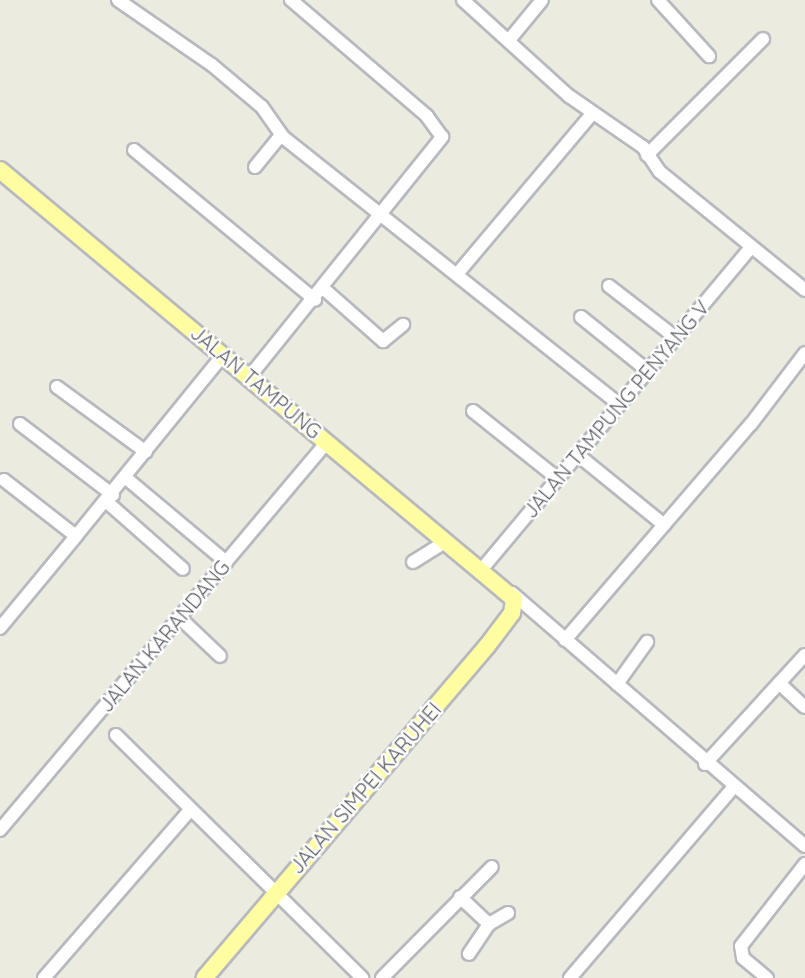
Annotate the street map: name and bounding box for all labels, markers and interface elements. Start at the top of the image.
street label: JALAN TAMPUNG PENYANG V [518,295,714,523]
street label: JALAN TAMPUNG [186,320,326,444]
street label: JALAN KARANDANG [94,555,234,717]
street label: JALAN SIMPEI KARUHEI [284,698,446,878]

